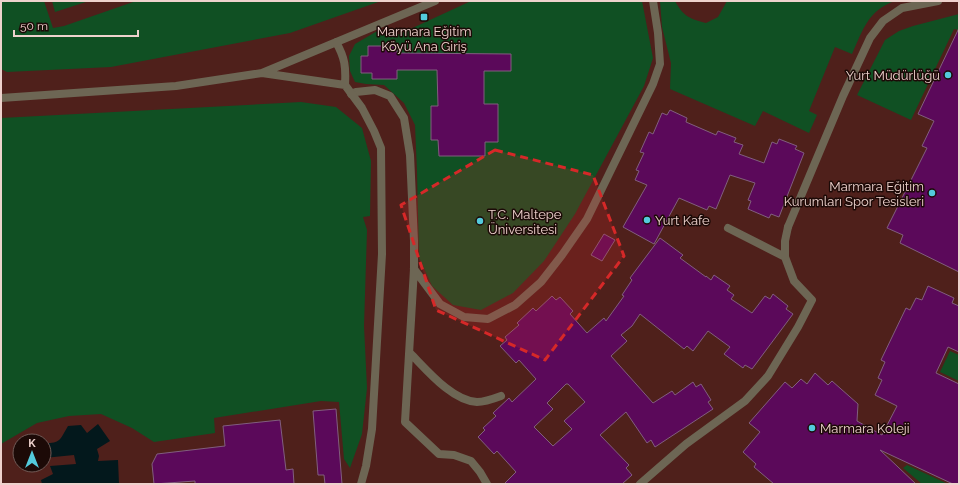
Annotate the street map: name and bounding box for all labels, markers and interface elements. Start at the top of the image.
scale bar [14,12,138,38]
marker: Marmara Eğitim Köyü Ana Giriş [419,12,429,22]
text: 50 m [20,19,48,33]
place label: Marmara Eğitim Köyü Ana Giriş [377,24,471,54]
place label: Yurt Müdürlüğü [846,68,940,83]
marker: Yurt Müdürlüğü [943,70,953,80]
place label: Marmara Eğitim Kurumları Spor Tesisleri [784,179,924,209]
marker: Marmara Eğitim Kurumları Spor Tesisleri [927,188,937,198]
place label: T.C. Maltepe Üniversitesi [488,207,562,237]
place label: Yurt Kafe [655,213,710,228]
marker: Yurt Kafe [642,215,652,225]
marker: T.C. Maltepe Üniversitesi [475,216,485,226]
place label: Marmara Koleji [820,421,910,436]
marker: Marmara Koleji [807,423,817,433]
north arrow [12,433,52,473]
text: K [28,437,36,450]

